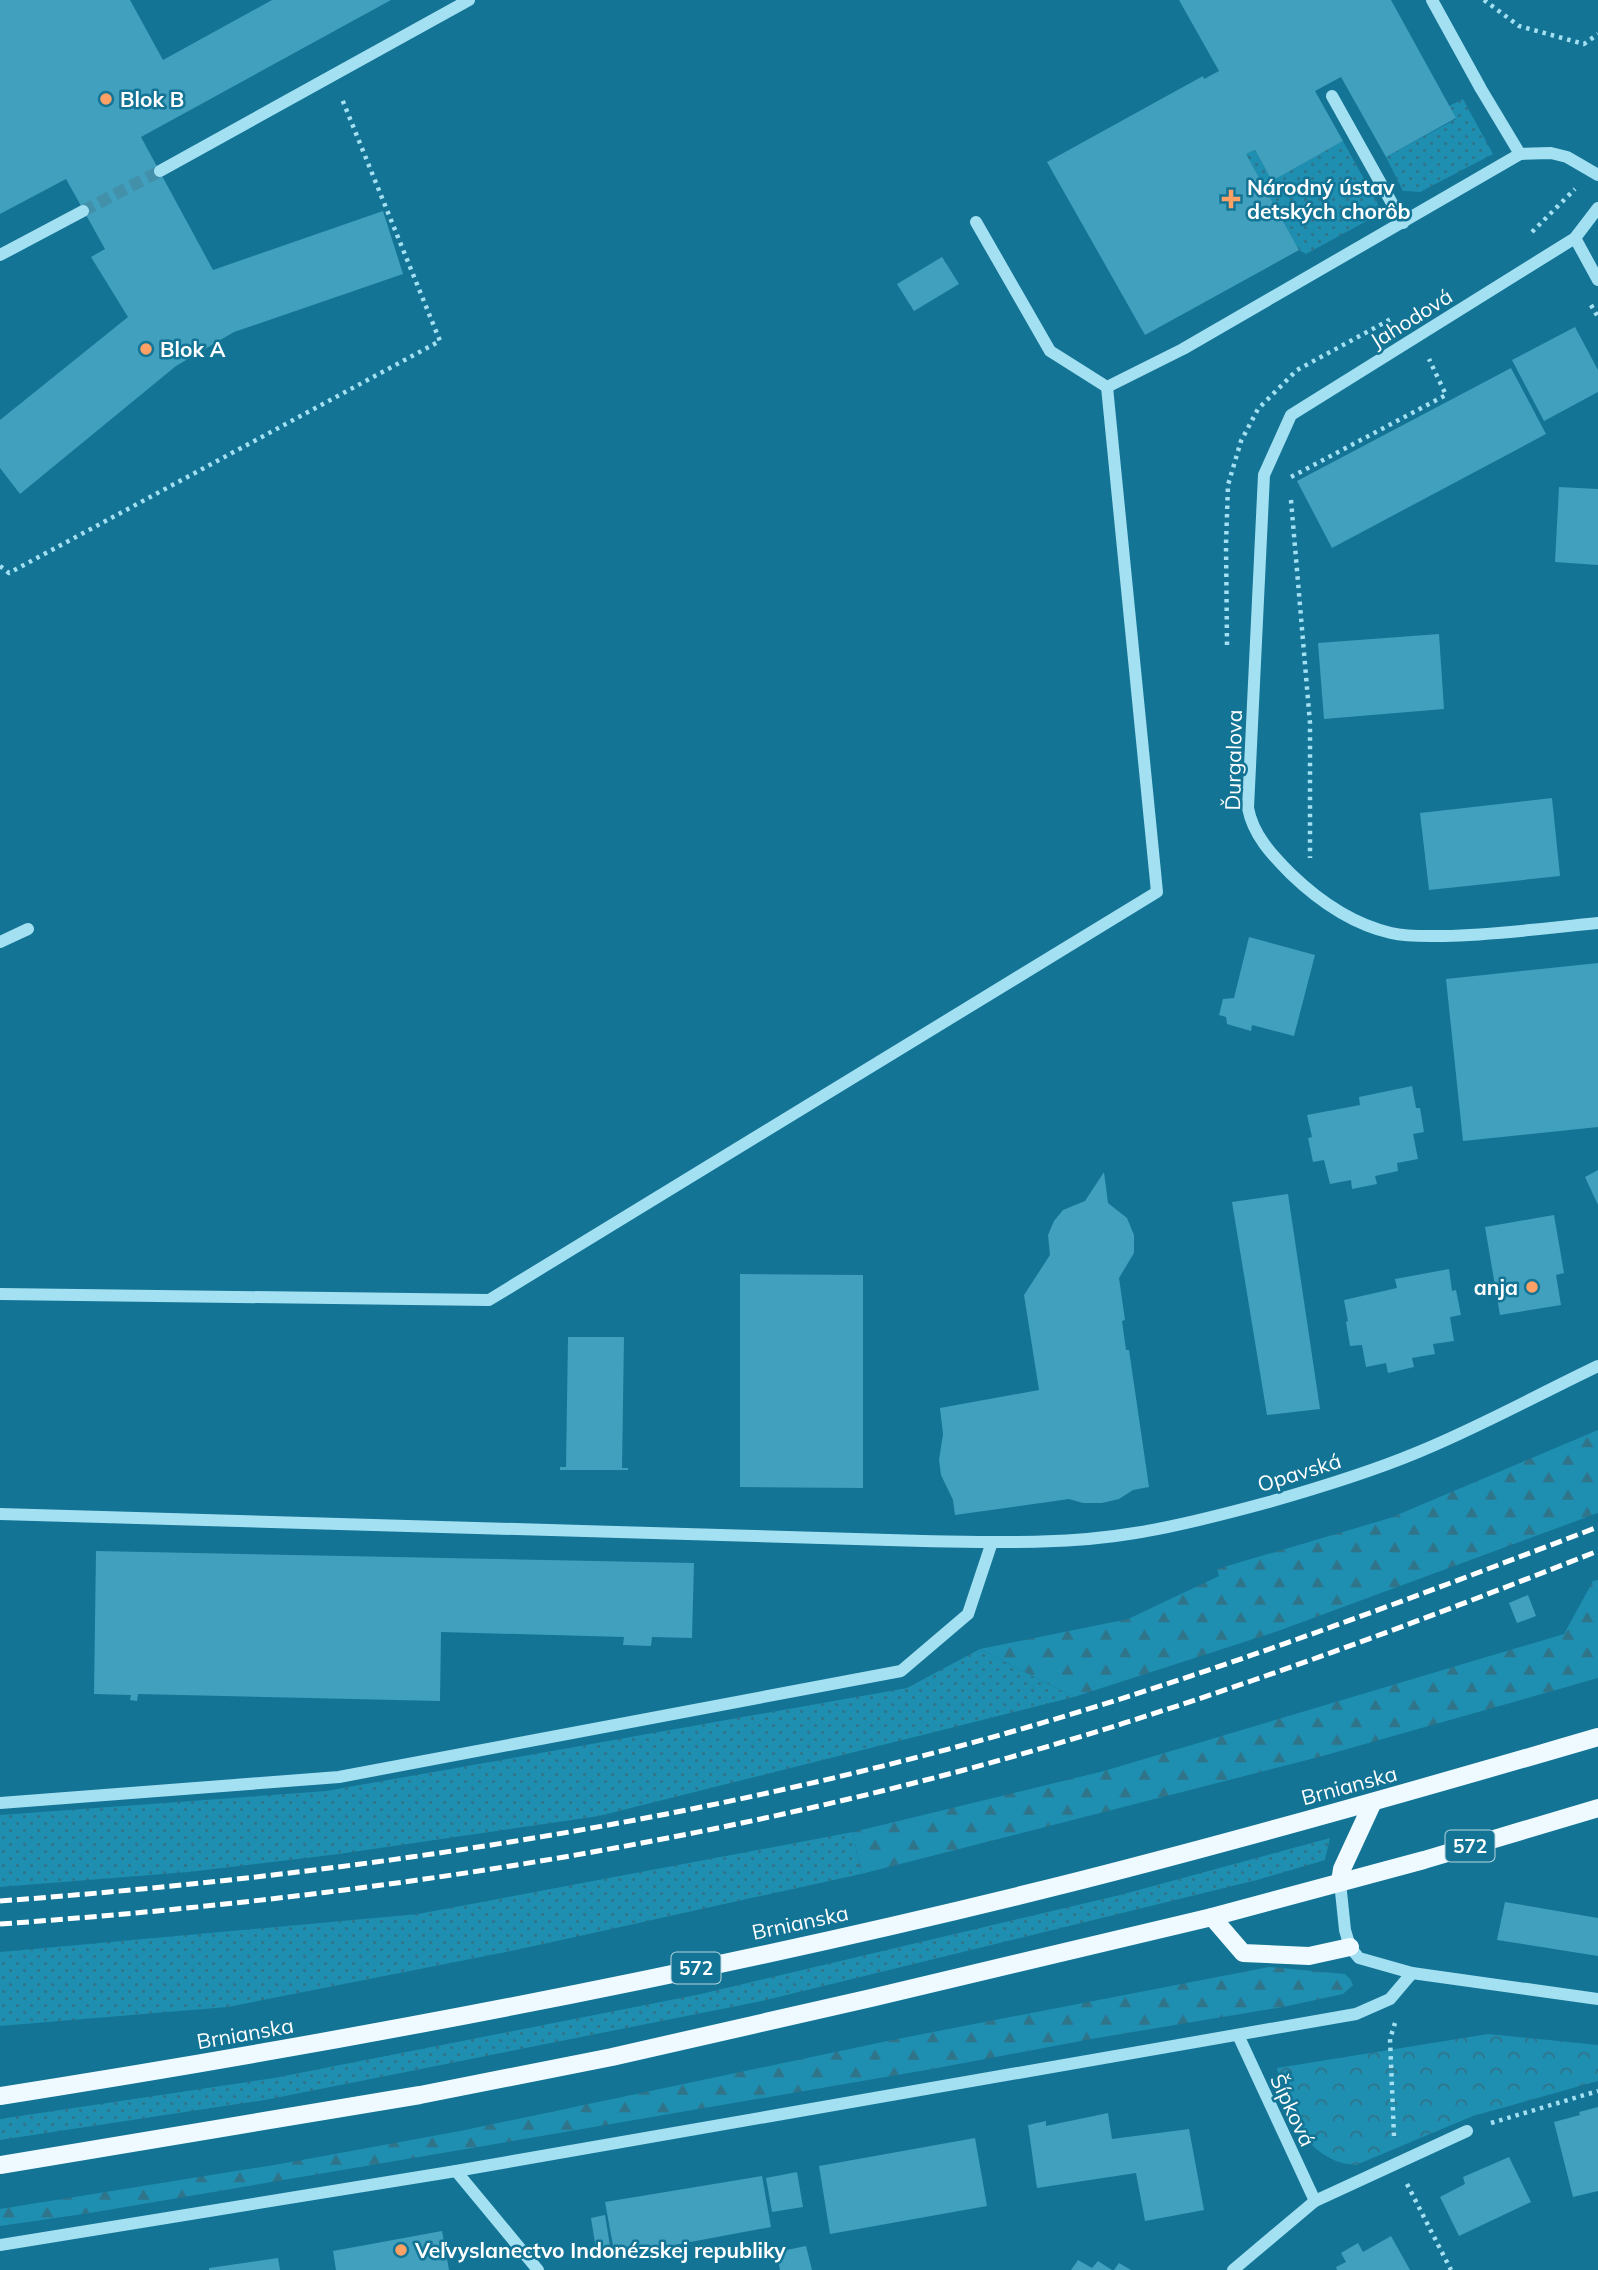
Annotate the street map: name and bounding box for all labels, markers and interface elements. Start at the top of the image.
place label: Blok B [120,86,184,112]
marker: Blok B [98,91,114,107]
place label: Národný ústav detských chorôb [1247,174,1411,224]
marker: Národný ústav detských chorôb [1221,189,1241,209]
street label: Jahodová [1365,283,1457,353]
place label: Blok A [160,336,226,362]
marker: Blok A [138,341,154,357]
street label: Ďurgalova [1219,709,1247,811]
place label: anja [1474,1274,1518,1300]
marker: anja [1524,1279,1540,1295]
street label: Opavská [1254,1447,1344,1497]
street label: Brnianska [1298,1760,1400,1810]
road number: 572 [1446,1830,1494,1862]
street label: Brnianska [749,1899,851,1945]
road number: 572 [672,1952,720,1984]
street label: Brnianska [195,2012,295,2054]
street label: Šípková [1265,2070,1321,2150]
place label: Veľvyslanectvo Indonézskej republiky [414,2237,786,2263]
marker: Veľvyslanectvo Indonézskej republiky [393,2242,409,2258]

